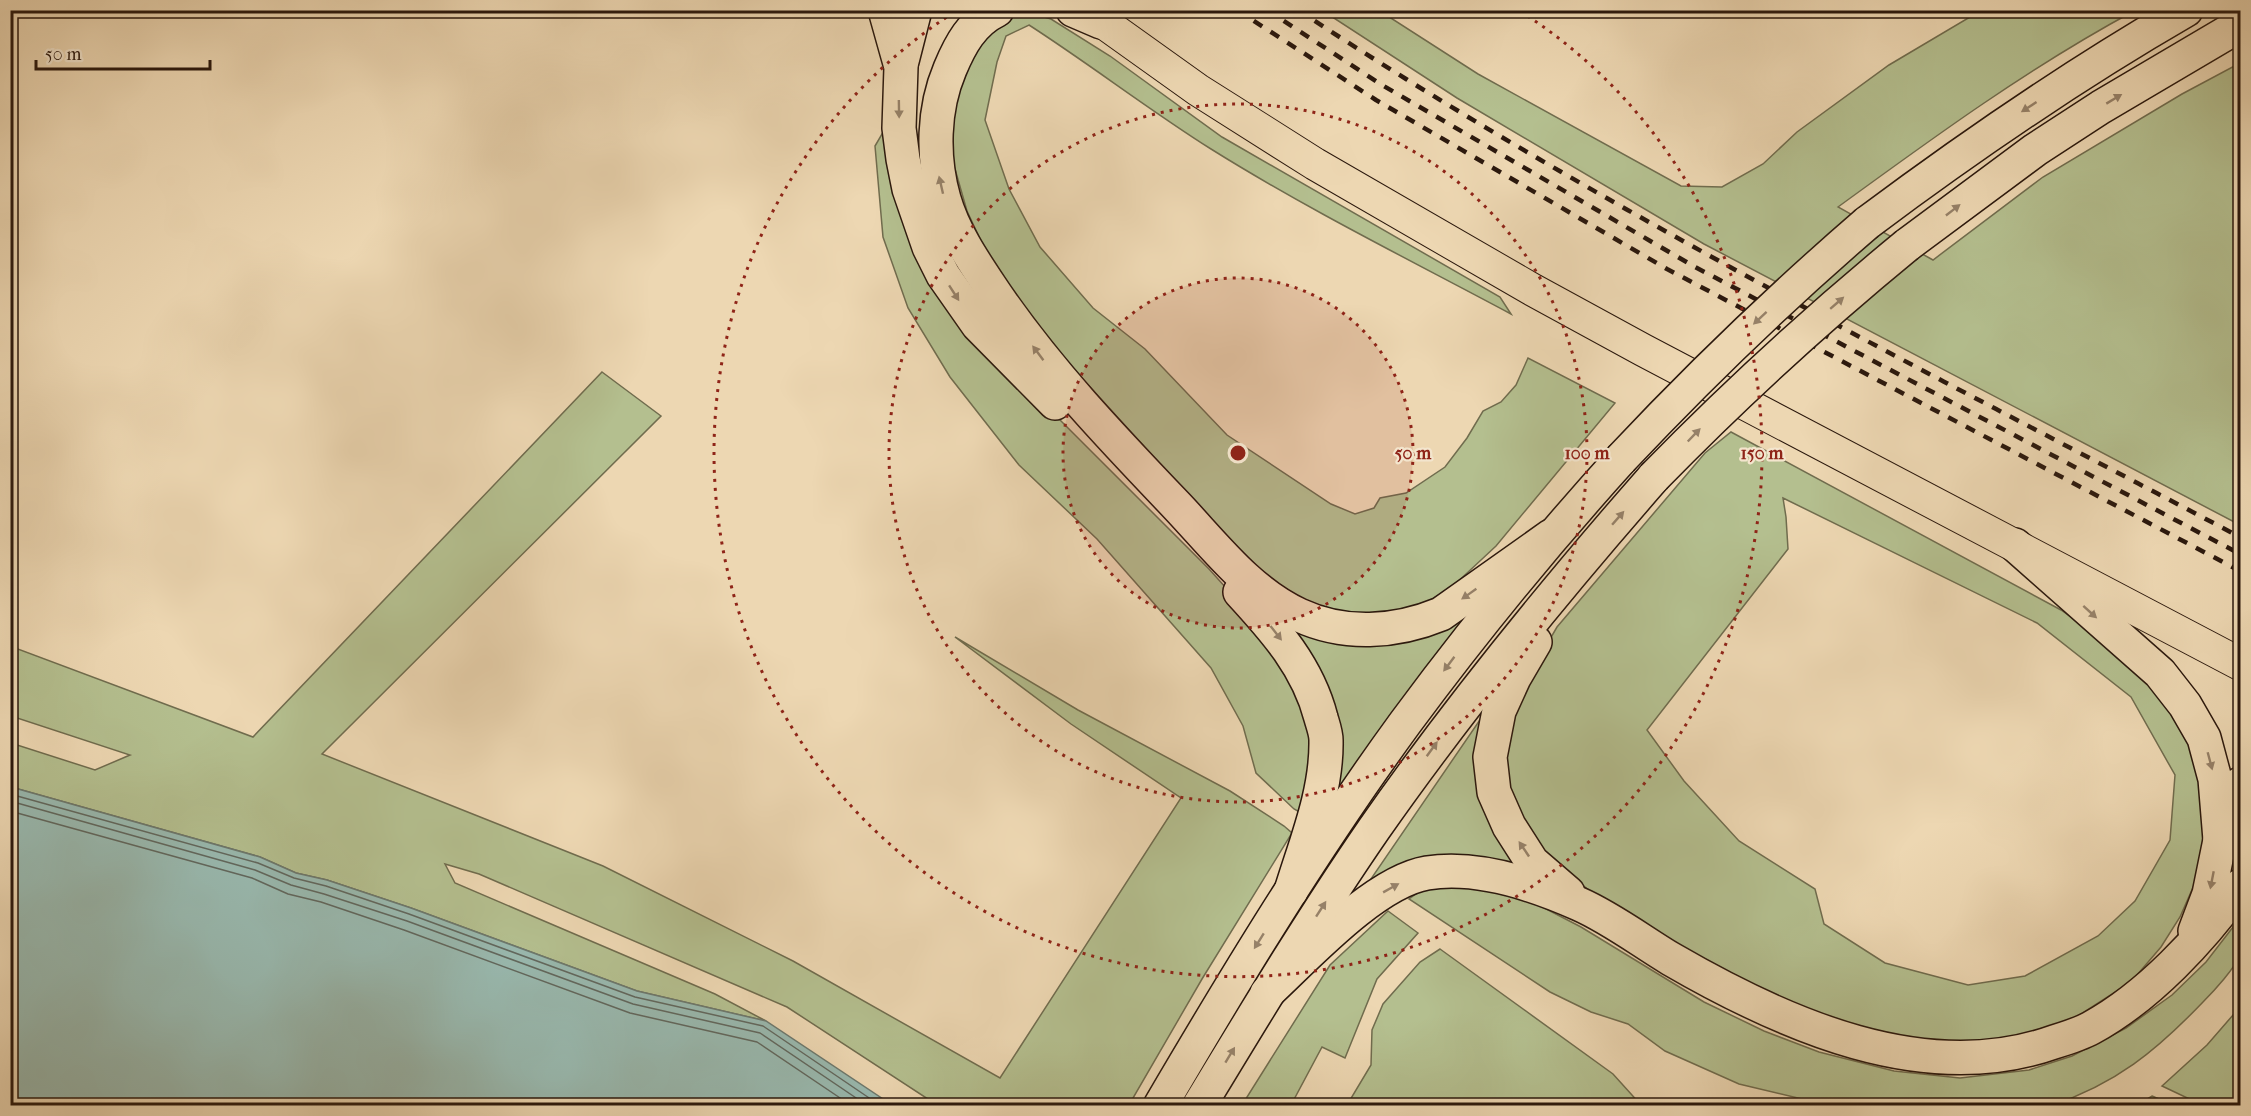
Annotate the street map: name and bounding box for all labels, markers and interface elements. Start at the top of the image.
scale bar [36,33,210,71]
text: 50 m [45,44,82,65]
one-way arrow [2106,93,2122,104]
one-way arrow [894,99,904,118]
one-way arrow [2021,101,2037,112]
one-way arrow [935,176,945,195]
one-way arrow [1946,204,1961,216]
one-way arrow [949,285,960,301]
one-way arrow [1829,297,1844,310]
one-way arrow [1753,311,1768,325]
one-way arrow [1033,345,1045,360]
one-way arrow [1687,429,1701,443]
centre of rings [1228,443,1248,463]
text: 50 m [1395,443,1432,464]
text: 100 m [1564,443,1611,464]
text: 150 m [1741,443,1784,464]
one-way arrow [1611,511,1624,526]
one-way arrow [1461,588,1477,600]
one-way arrow [2082,605,2097,618]
one-way arrow [1269,625,1281,640]
one-way arrow [1443,656,1455,672]
one-way arrow [1426,741,1438,756]
one-way arrow [2206,752,2215,770]
one-way arrow [1519,841,1530,857]
one-way arrow [2207,871,2216,890]
one-way arrow [1383,883,1400,893]
one-way arrow [1315,901,1327,917]
one-way arrow [1254,933,1265,949]
one-way arrow [1224,1047,1235,1063]

